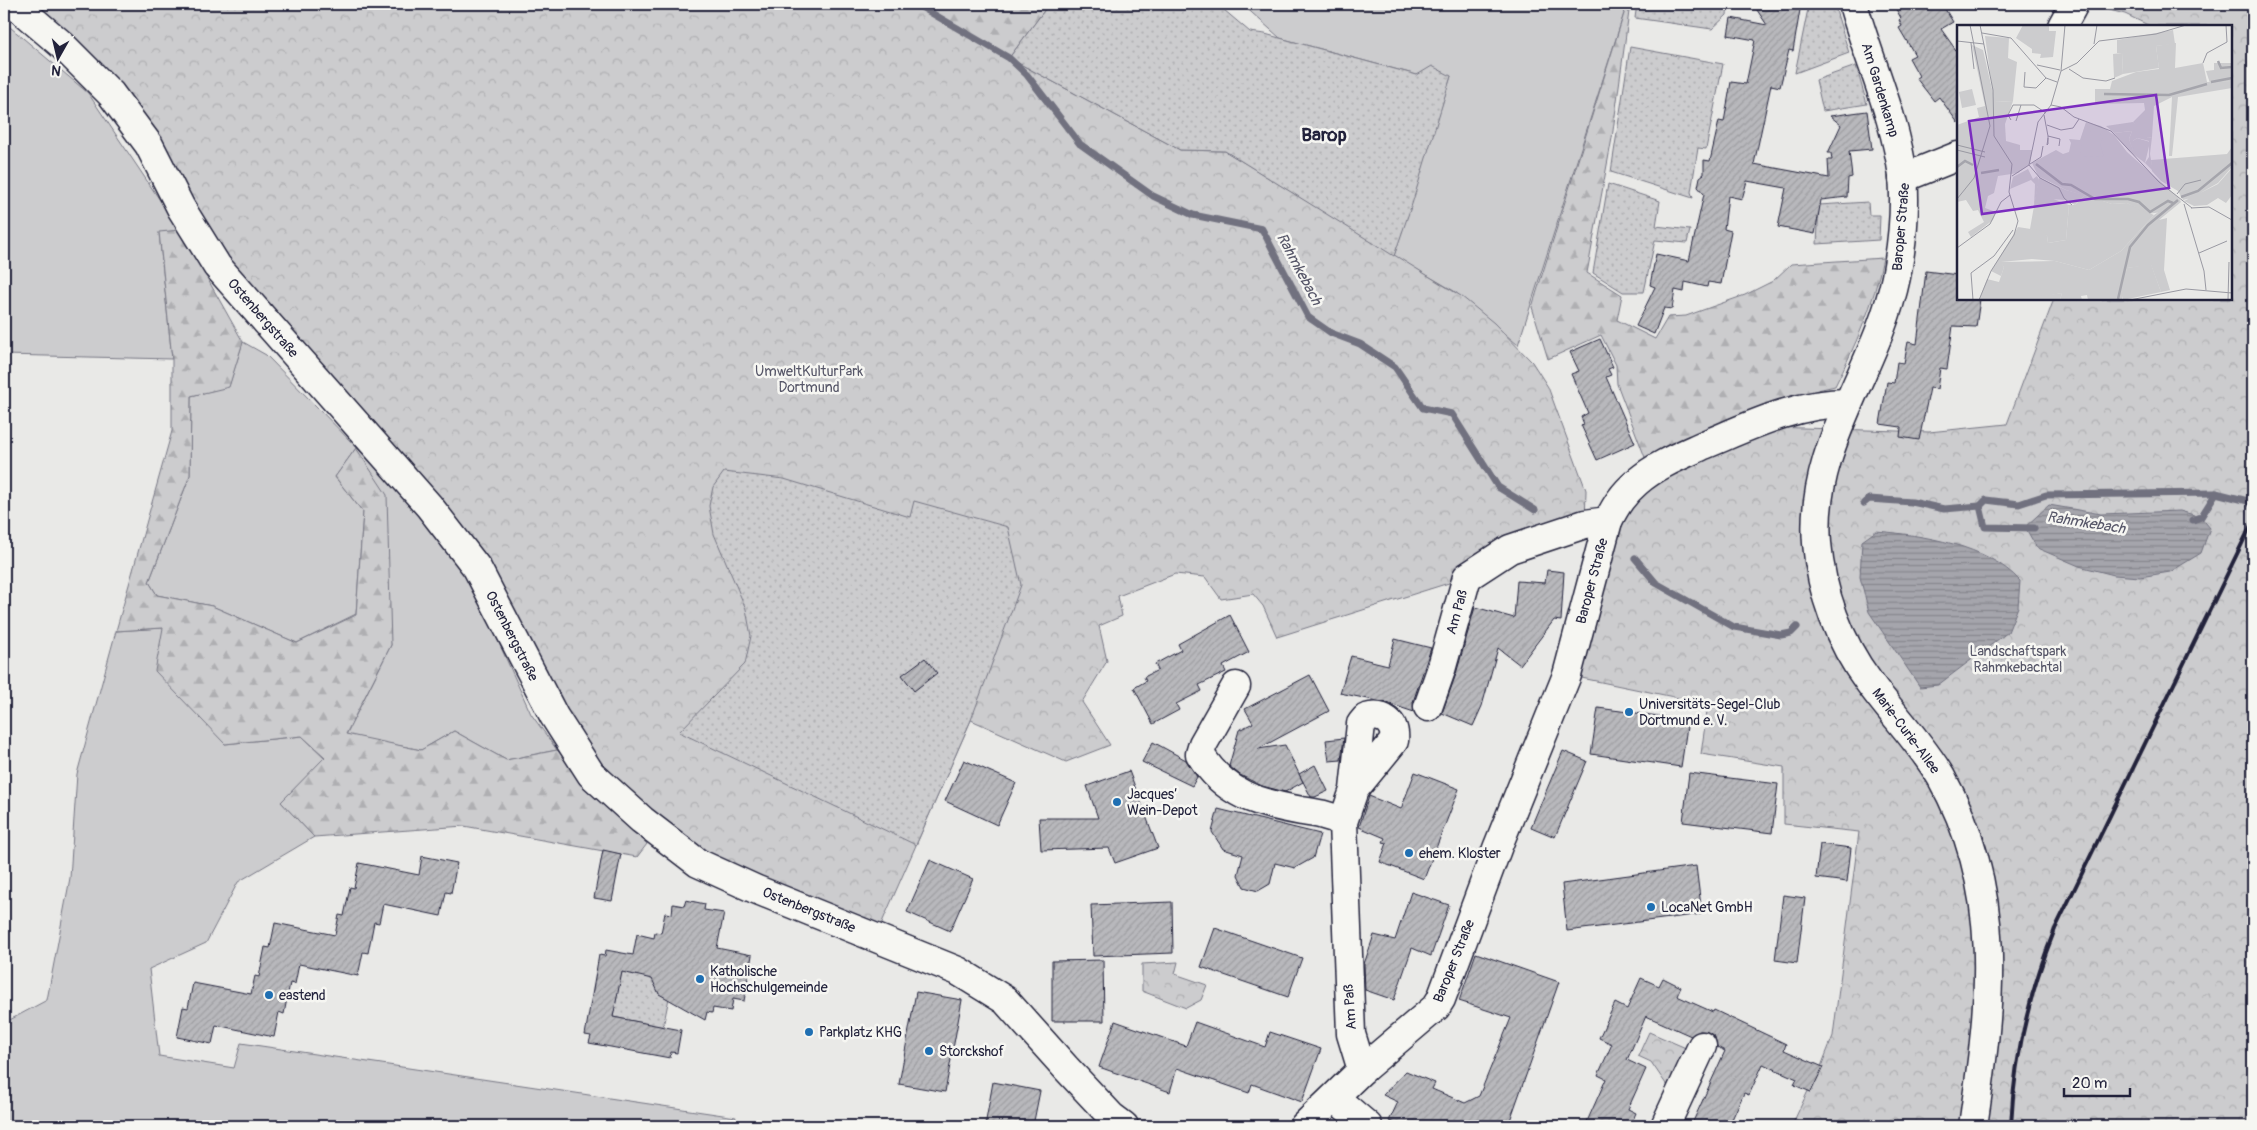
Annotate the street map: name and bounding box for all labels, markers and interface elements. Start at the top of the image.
inset map [1957,25,2232,300]
north arrow [32,32,82,82]
street label: Am Gardenkamp [1858,41,1903,140]
text: N [50,61,62,79]
district label: Barop [1301,123,1347,147]
street label: Baroper Straße [1889,182,1913,272]
water label: Rahmkebach [1272,230,1326,309]
street label: Ostenbergstraße [224,275,302,361]
park label: UmweltKulturPark Dortmund [755,363,863,396]
water label: Rahmkebach [2046,507,2127,539]
street label: Baroper Straße [1572,536,1612,626]
street label: Am Paß [1443,587,1472,636]
street label: Ostenbergstraße [482,588,542,684]
park label: Landschaftspark Rahmkebachtal [1970,643,2067,676]
street label: Marie-Curie-Allee [1868,685,1944,777]
place label: Universitäts-Segel-Club Dortmund e. V. [1639,696,1781,729]
marker: Universitäts-Segel-Club Dortmund e. V. [1623,706,1635,718]
place label: Jacques’ Wein-Depot [1127,786,1198,819]
marker: Jacques’ Wein-Depot [1111,796,1123,808]
place label: ehem. Kloster [1419,845,1501,862]
marker: ehem. Kloster [1403,847,1415,859]
street label: Ostenbergstraße [760,884,858,936]
place label: LocaNet GmbH [1661,899,1753,916]
marker: LocaNet GmbH [1645,901,1657,913]
street label: Baroper Straße [1430,917,1478,1005]
place label: Katholische Hochschulgemeinde [710,963,828,996]
marker: Katholische Hochschulgemeinde [694,973,706,985]
street label: Am Paß [1340,983,1360,1030]
place label: eastend [279,987,326,1004]
marker: eastend [263,989,275,1001]
place label: Parkplatz KHG [819,1024,902,1041]
marker: Parkplatz KHG [803,1026,815,1038]
place label: Storckshof [939,1043,1005,1060]
marker: Storckshof [923,1045,935,1057]
scale bar [2064,1065,2131,1097]
text: 20 m [2072,1074,2107,1093]

